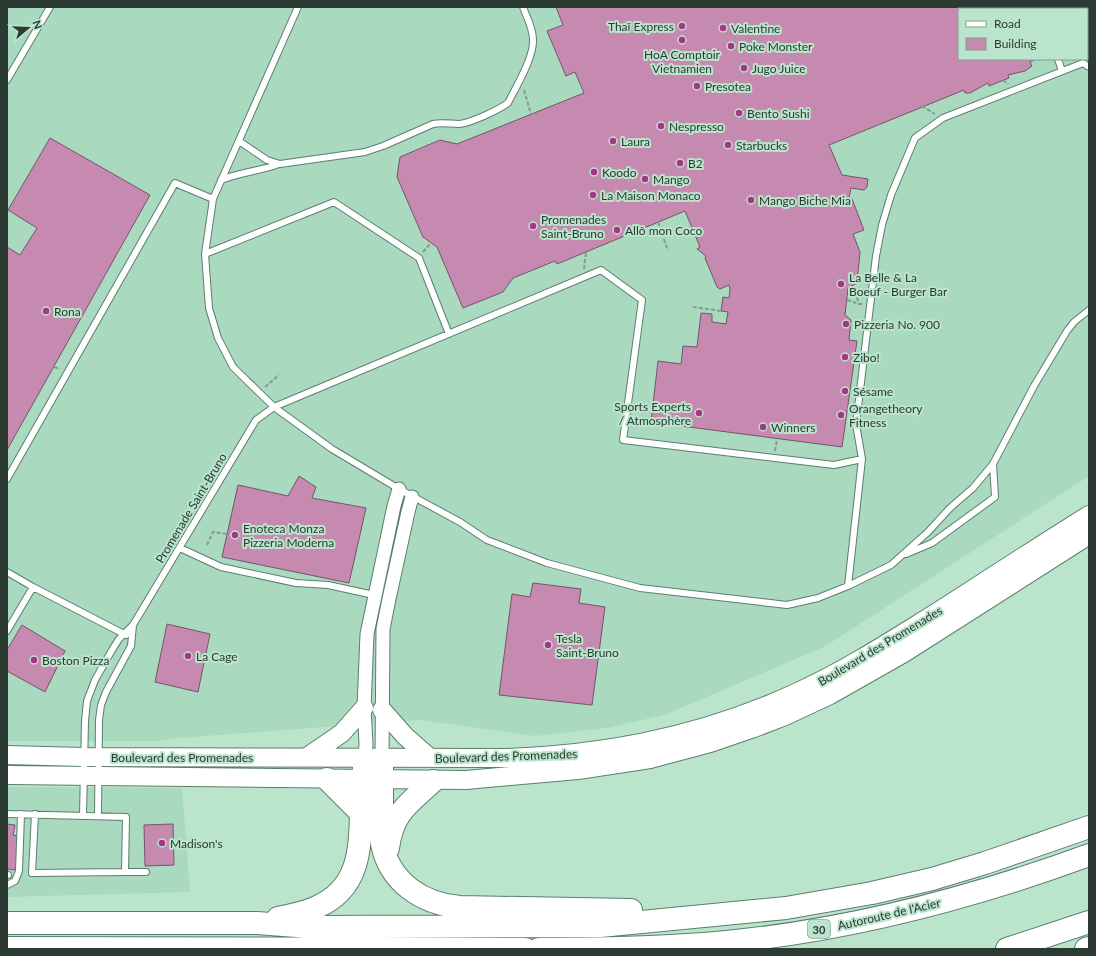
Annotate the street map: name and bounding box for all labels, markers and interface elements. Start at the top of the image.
north arrow [8,8,48,48]
legend [958,8,1088,60]
text: Road [994,16,1021,31]
text: N [30,18,45,31]
place label: Thaï Express [608,19,674,34]
marker: Thaï Express [677,21,687,31]
place label: Valentine [731,21,780,36]
marker: Valentine [718,23,728,33]
marker: HoA Comptoir Vietnamien [677,35,687,45]
text: Building [994,36,1037,51]
place label: Poke Monster [739,39,813,54]
marker: Poke Monster [726,41,736,51]
place label: HoA Comptoir Vietnamien [644,47,721,76]
place label: Jugo Juice [752,61,806,76]
marker: Jugo Juice [739,63,749,73]
place label: Presotea [705,79,751,94]
marker: Presotea [692,81,702,91]
place label: Bento Sushi [747,106,810,121]
marker: Bento Sushi [734,108,744,118]
place label: Nespresso [669,119,724,134]
marker: Nespresso [656,121,666,131]
place label: Laura [621,134,650,149]
marker: Laura [608,136,618,146]
place label: Starbucks [736,138,787,153]
marker: Starbucks [723,140,733,150]
place label: B2 [688,156,703,171]
marker: B2 [675,158,685,168]
place label: Koodo [602,165,637,180]
marker: Koodo [589,167,599,177]
place label: Mango [653,172,690,187]
marker: Mango [640,174,650,184]
place label: La Maison Monaco [601,188,701,203]
marker: La Maison Monaco [588,190,598,200]
place label: Mango Biche Mia [759,193,851,208]
marker: Mango Biche Mia [746,195,756,205]
place label: Promenades Saint-Bruno [541,212,606,241]
marker: Promenades Saint-Bruno [528,221,538,231]
place label: Allô mon Coco [625,223,702,238]
marker: Allô mon Coco [612,225,622,235]
place label: La Belle & La Boeuf - Burger Bar [849,270,948,299]
marker: La Belle & La Boeuf - Burger Bar [836,279,846,289]
place label: Rona [54,304,81,319]
marker: Rona [41,306,51,316]
place label: Pizzeria No. 900 [854,317,940,332]
marker: Pizzeria No. 900 [841,319,851,329]
place label: Zibo! [853,350,880,365]
marker: Zibo! [840,352,850,362]
place label: Sésame [853,384,893,399]
marker: Sésame [840,386,850,396]
place label: Sports Experts / Atmosphère [614,399,691,428]
place label: Orangetheory Fitness [849,401,923,430]
marker: Sports Experts / Atmosphère [694,408,704,418]
marker: Orangetheory Fitness [836,410,846,420]
place label: Winners [771,420,816,435]
marker: Winners [758,422,768,432]
street label: Promenade Saint-Bruno [152,450,230,566]
place label: Enoteca Monza Pizzeria Moderna [243,521,334,550]
marker: Enoteca Monza Pizzeria Moderna [230,530,240,540]
street label: Boulevard des Promenades [815,603,945,689]
place label: Tesla Saint-Bruno [556,631,619,660]
marker: Tesla Saint-Bruno [543,640,553,650]
place label: La Cage [196,649,238,664]
marker: La Cage [183,651,193,661]
place label: Boston Pizza [42,653,109,668]
marker: Boston Pizza [29,655,39,665]
street label: Boulevard des Promenades [434,746,578,766]
street label: Boulevard des Promenades [111,750,253,765]
place label: Madison's [170,836,223,851]
marker: Madison's [157,838,167,848]
street label: Autoroute de l'Acier [836,895,942,933]
road number: 30 [808,920,830,938]

